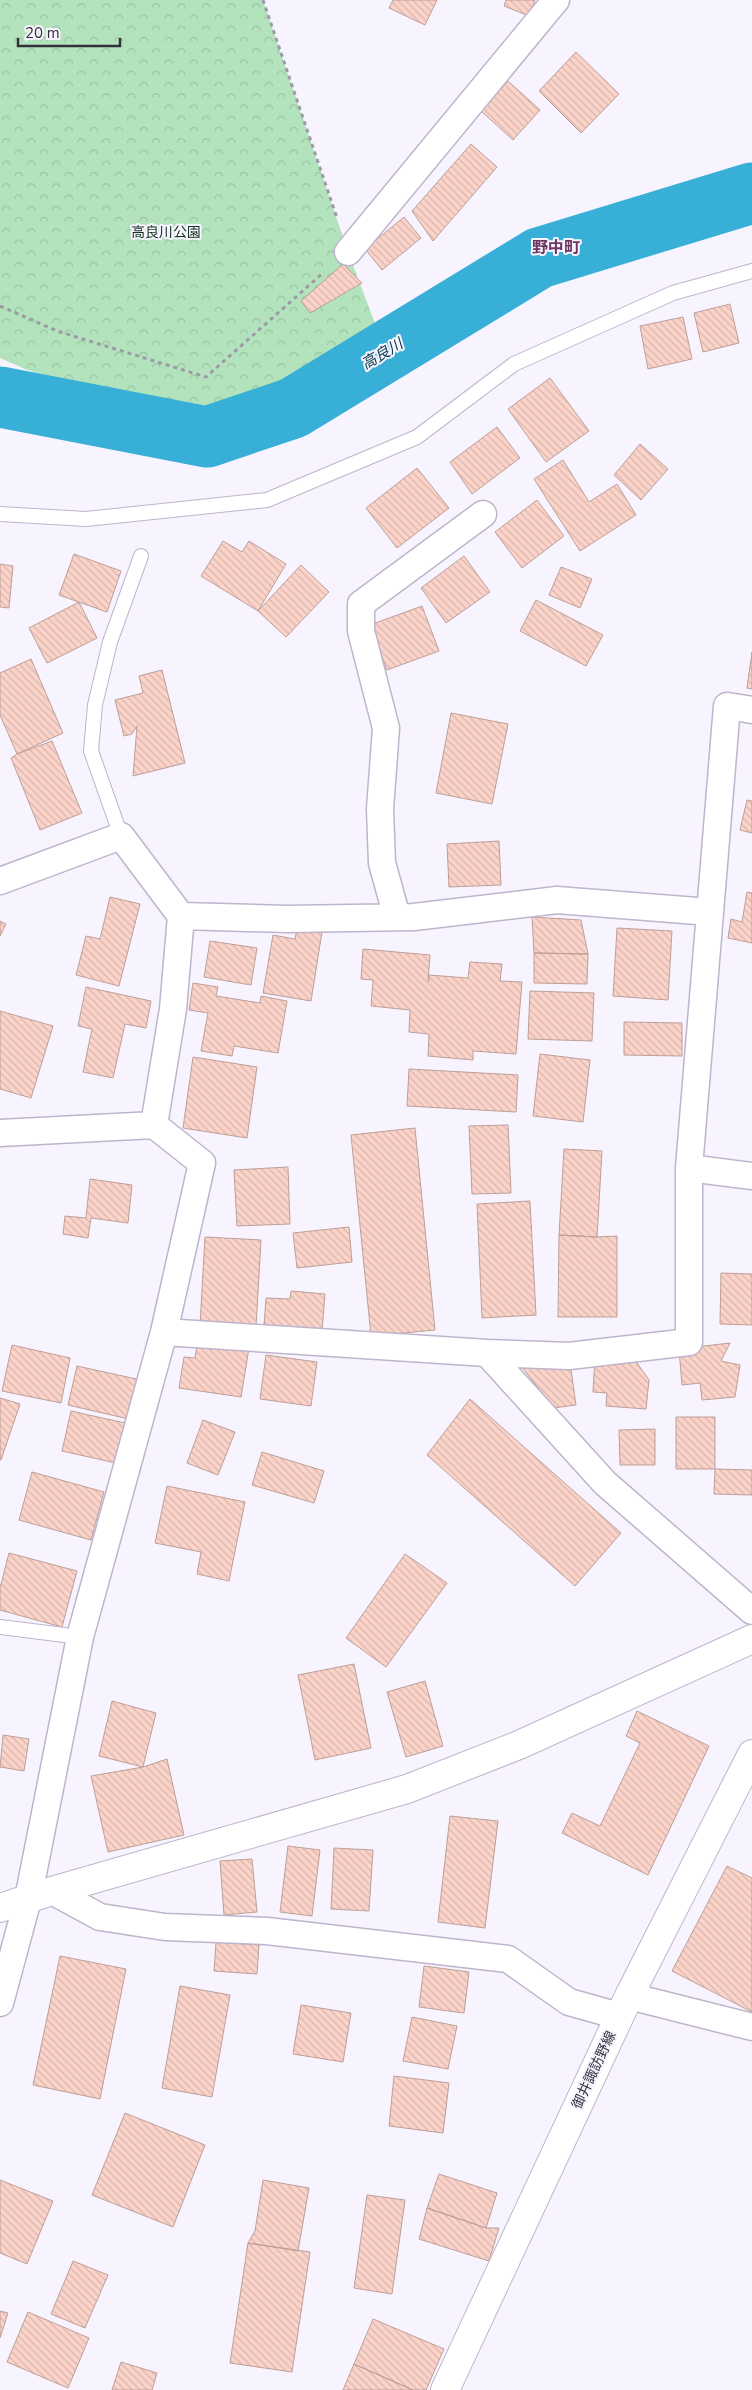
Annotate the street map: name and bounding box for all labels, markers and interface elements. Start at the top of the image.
scale bar [18,15,120,47]
text: 20 m [25,23,60,43]
park label: 高良川公園 [131,223,201,242]
district label: 野中町 [532,237,580,259]
water label: 高良川 [358,333,408,374]
street label: 御井諏訪野線 [568,2028,620,2112]

